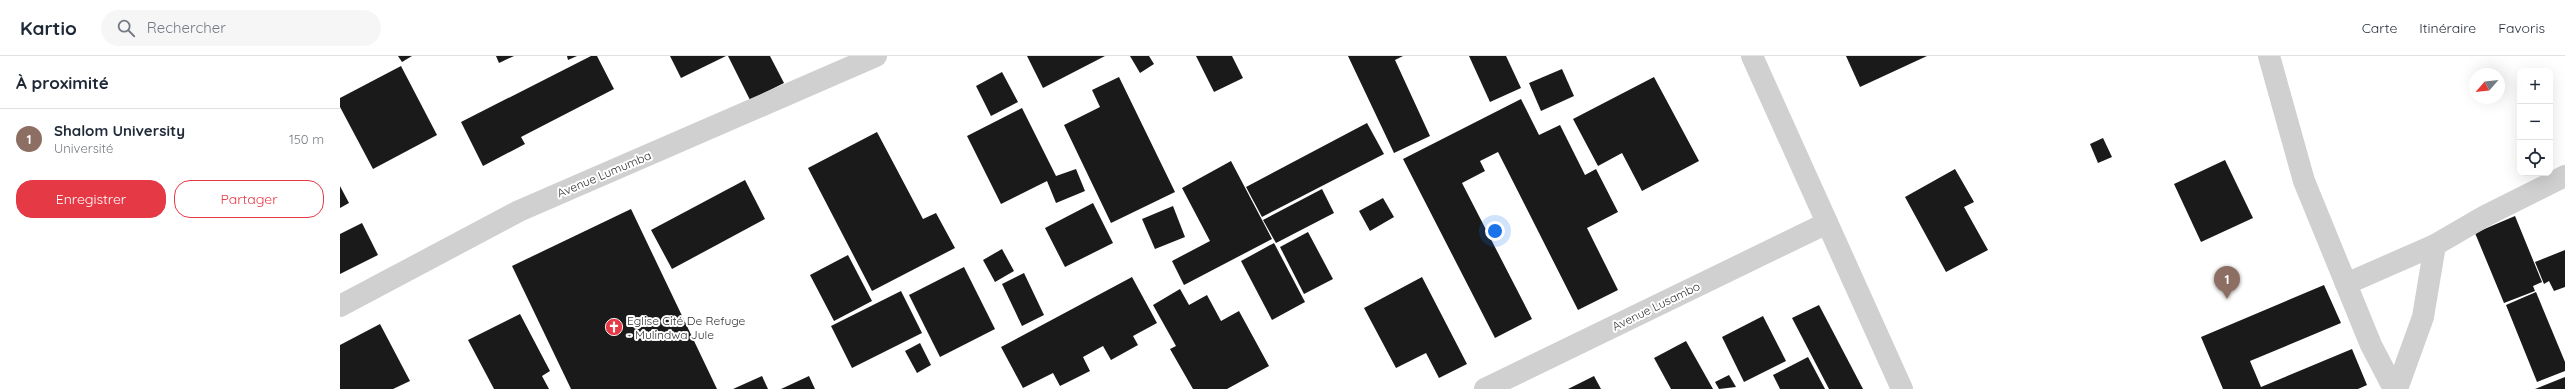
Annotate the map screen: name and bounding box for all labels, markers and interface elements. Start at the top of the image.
search box [101,10,381,46]
text: Kartio [20,16,77,40]
icon: search [115,17,137,39]
text: Rechercher [147,18,226,37]
text: Carte [2362,19,2397,37]
text: Itinéraire [2419,19,2476,37]
text: Favoris [2498,19,2545,37]
north arrow [2469,68,2505,104]
map controls [2517,68,2553,176]
button: + [2517,68,2553,104]
text: À proximité [16,72,109,93]
button: − [2517,104,2553,140]
text: Shalom University [54,121,185,140]
text: 1 [26,131,32,147]
text: 150 m [289,131,324,147]
text: Université [54,140,113,156]
button: locate [2517,140,2553,176]
street label: Avenue Lumumba [555,147,653,201]
button: Enregistrer [16,180,166,218]
button: Partager [174,180,324,218]
your location [1485,221,1505,241]
pin: 1 [2214,266,2240,299]
street label: Avenue Lusambo [1610,278,1702,334]
place label: Eglise Cité De Refuge - Mulindwa Jule [627,313,745,342]
church icon: Eglise Cité De Refuge - Mulindwa Jule [604,317,624,337]

